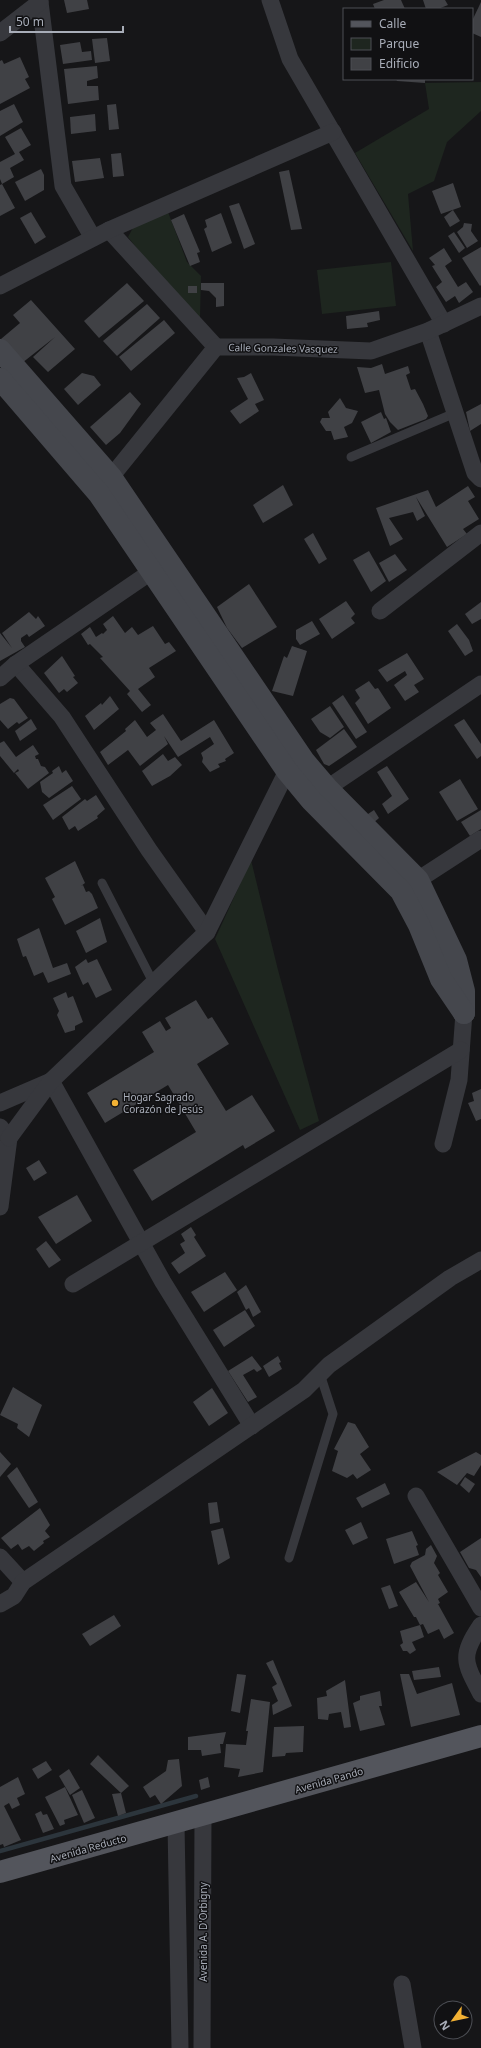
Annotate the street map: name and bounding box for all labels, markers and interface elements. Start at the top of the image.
scale bar [10,8,123,34]
legend [343,8,473,80]
text: 50 m [16,13,44,30]
text: Calle [379,15,407,32]
text: Parque [379,35,420,52]
text: Edificio [379,55,420,72]
street label: Calle Gonzales Vasquez [228,340,338,356]
place label: Hogar Sagrado Corazón de Jesús [123,1090,203,1116]
marker: Hogar Sagrado Corazón de Jesús [110,1098,120,1108]
street label: Avenida Pando [293,1764,365,1796]
street label: Avenida Reducto [48,1830,128,1866]
street label: Avenida A. D'Orbigny [196,1881,210,1982]
north arrow [433,2000,473,2040]
text: N [435,2018,453,2034]

